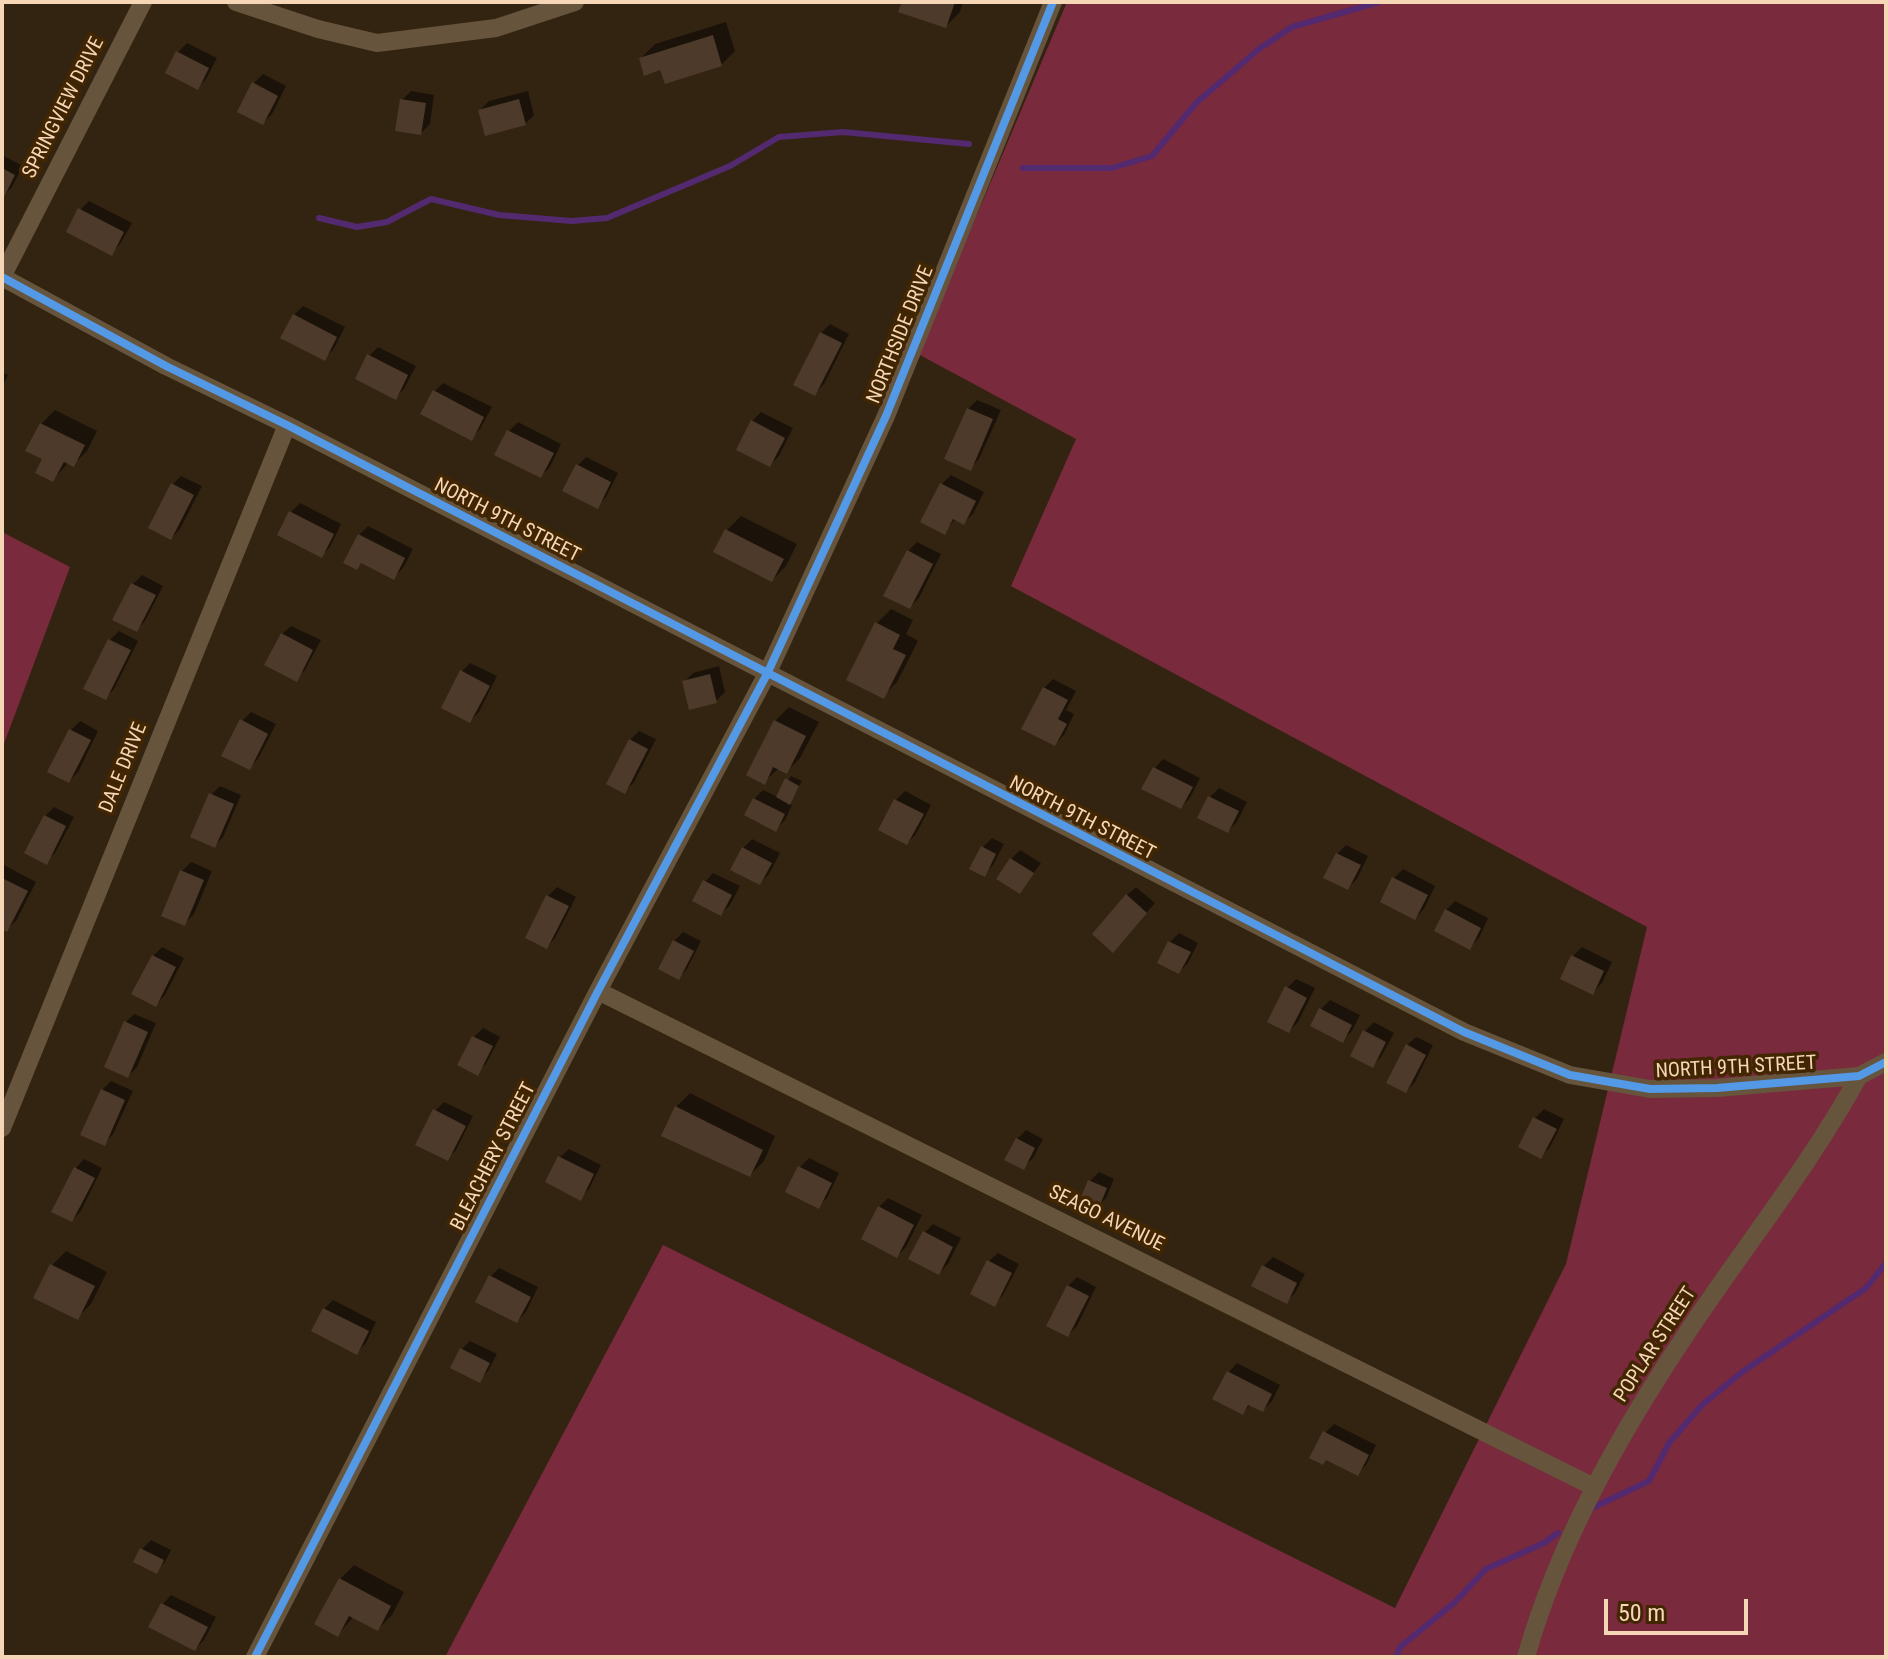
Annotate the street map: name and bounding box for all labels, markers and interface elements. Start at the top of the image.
street label: SPRINGVIEW DRIVE [18,33,110,183]
street label: NORTHSIDE DRIVE [862,263,940,407]
street label: NORTH 9TH STREET [430,474,584,568]
street label: DALE DRIVE [95,719,153,817]
street label: NORTH 9TH STREET [1005,772,1159,866]
street label: NORTH 9TH STREET [1655,1052,1817,1084]
street label: BLEACHERY STREET [446,1079,542,1235]
street label: SEAGO AVENUE [1044,1181,1168,1257]
street label: POPLAR STREET [1610,1283,1702,1407]
scale bar [1608,1583,1752,1633]
text: 50 m [1618,1599,1665,1627]

